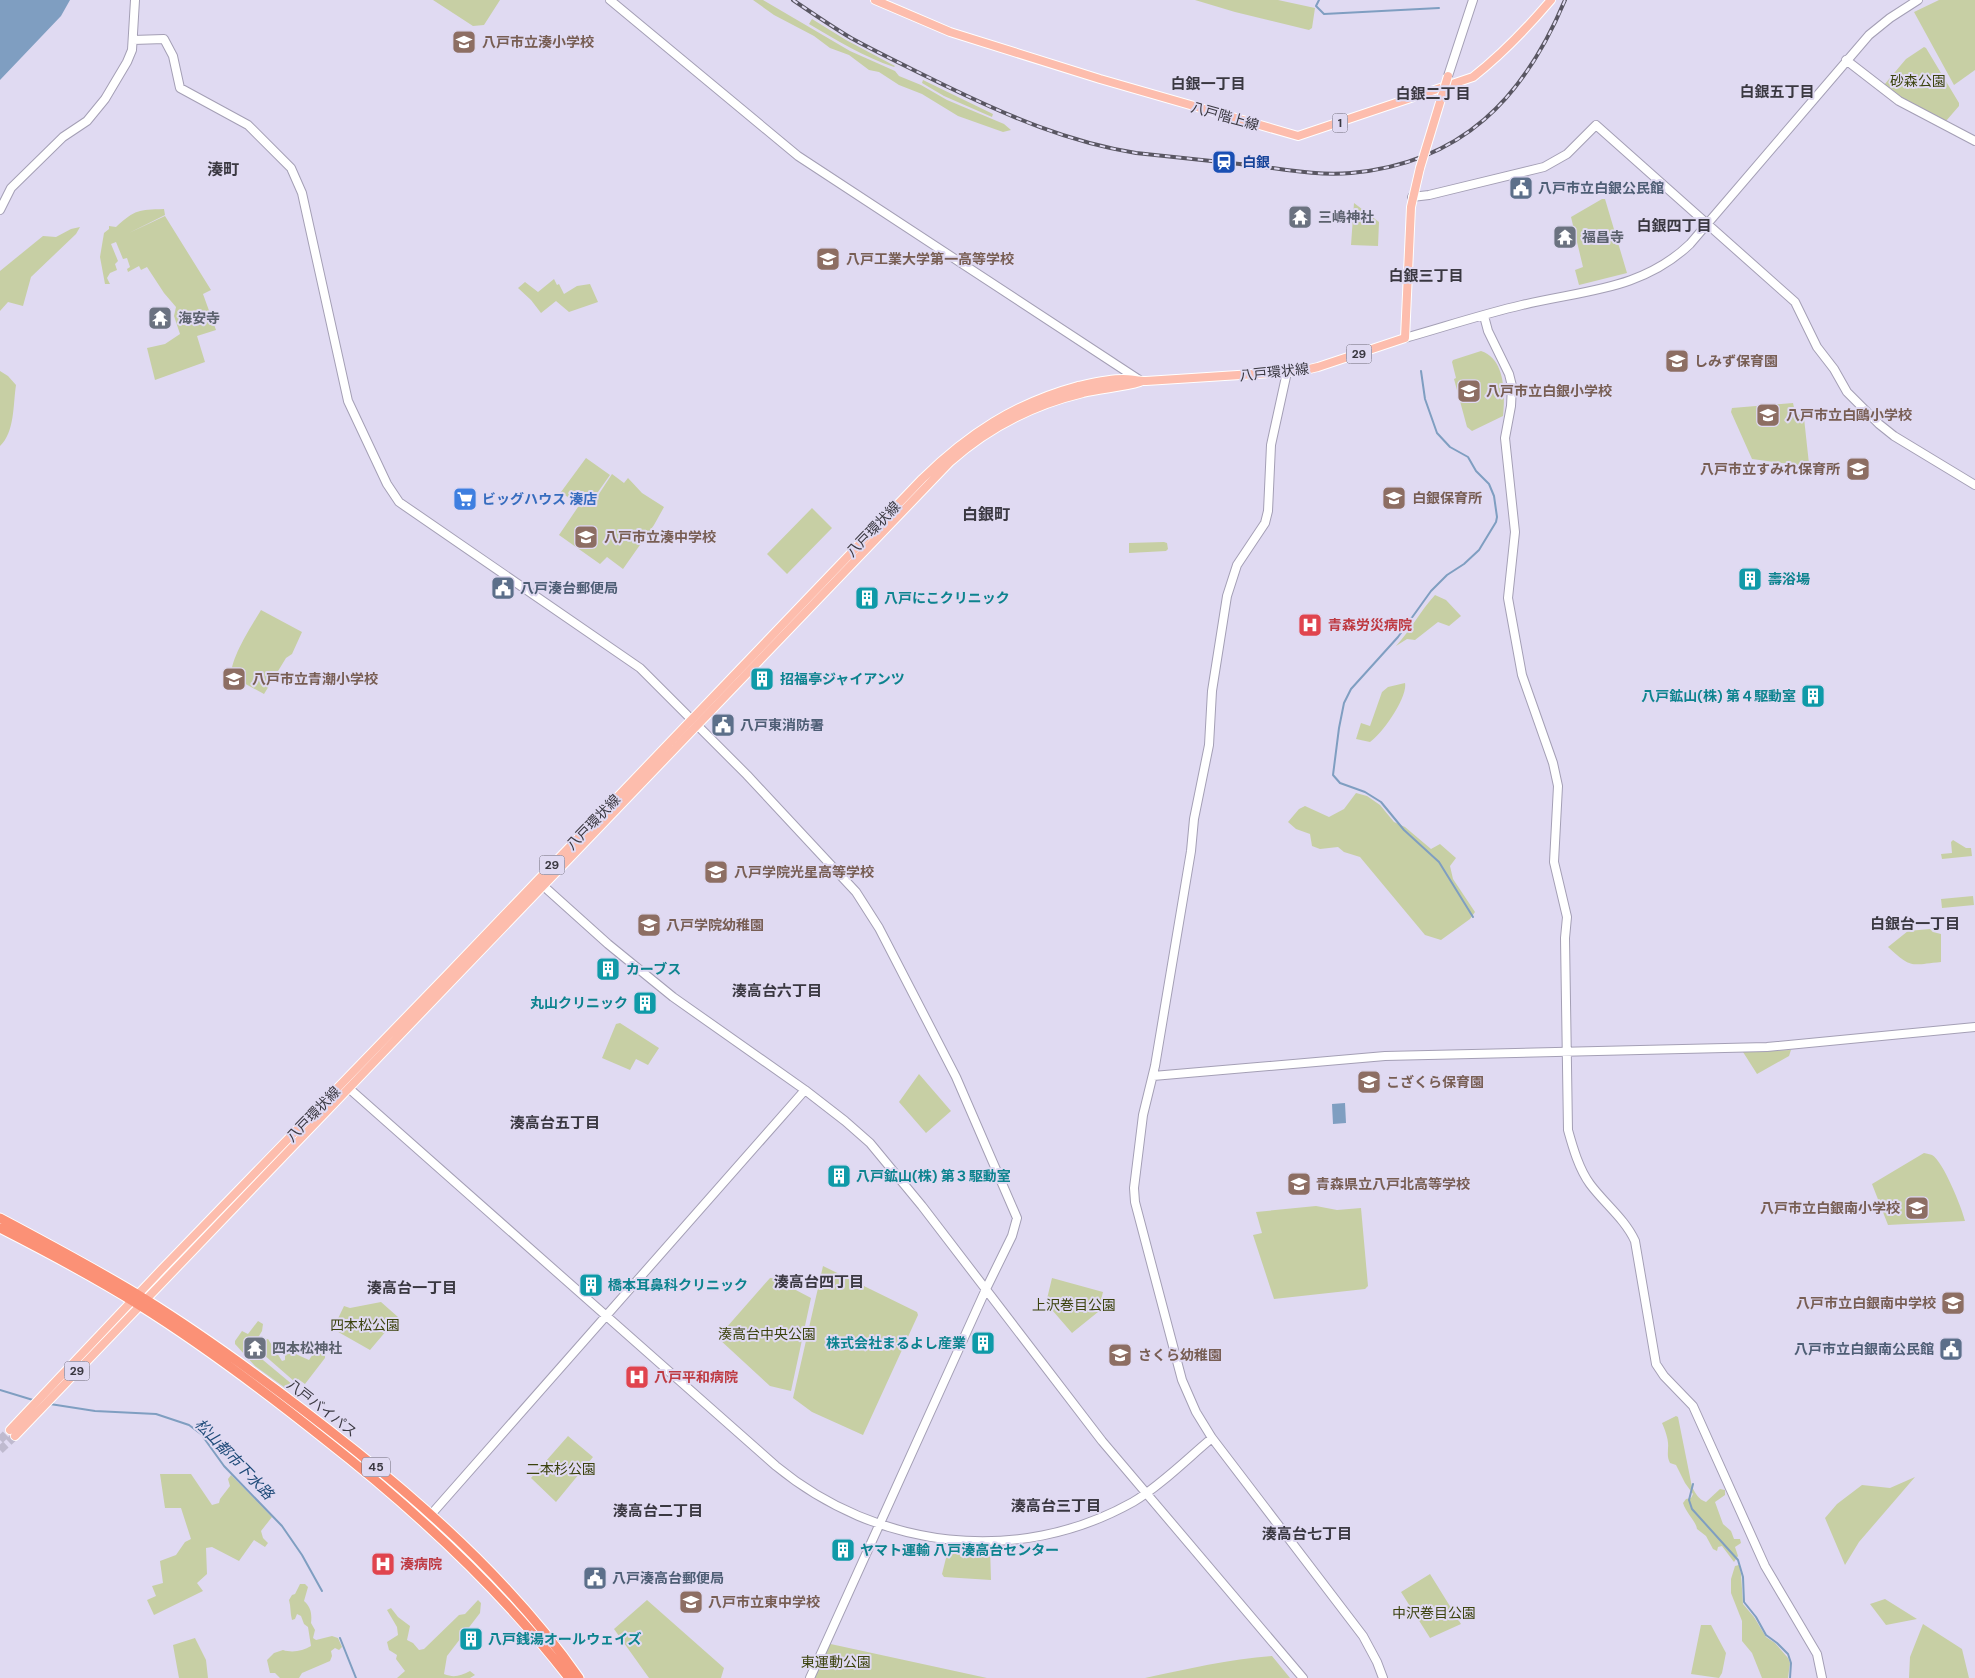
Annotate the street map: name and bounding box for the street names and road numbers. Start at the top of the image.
street label: 八戸階上線 [1189,98,1261,134]
road number: 1 [1332,114,1348,132]
road number: 29 [1346,344,1372,364]
street label: 八戸環状線 [1238,359,1310,385]
street label: 八戸環状線 [842,498,904,560]
street label: 八戸環状線 [562,791,624,853]
road number: 29 [540,856,564,874]
street label: 八戸環状線 [282,1083,344,1145]
road number: 29 [64,1362,90,1380]
street label: 八戸バイパス [283,1375,361,1441]
road number: 45 [362,1458,390,1476]

